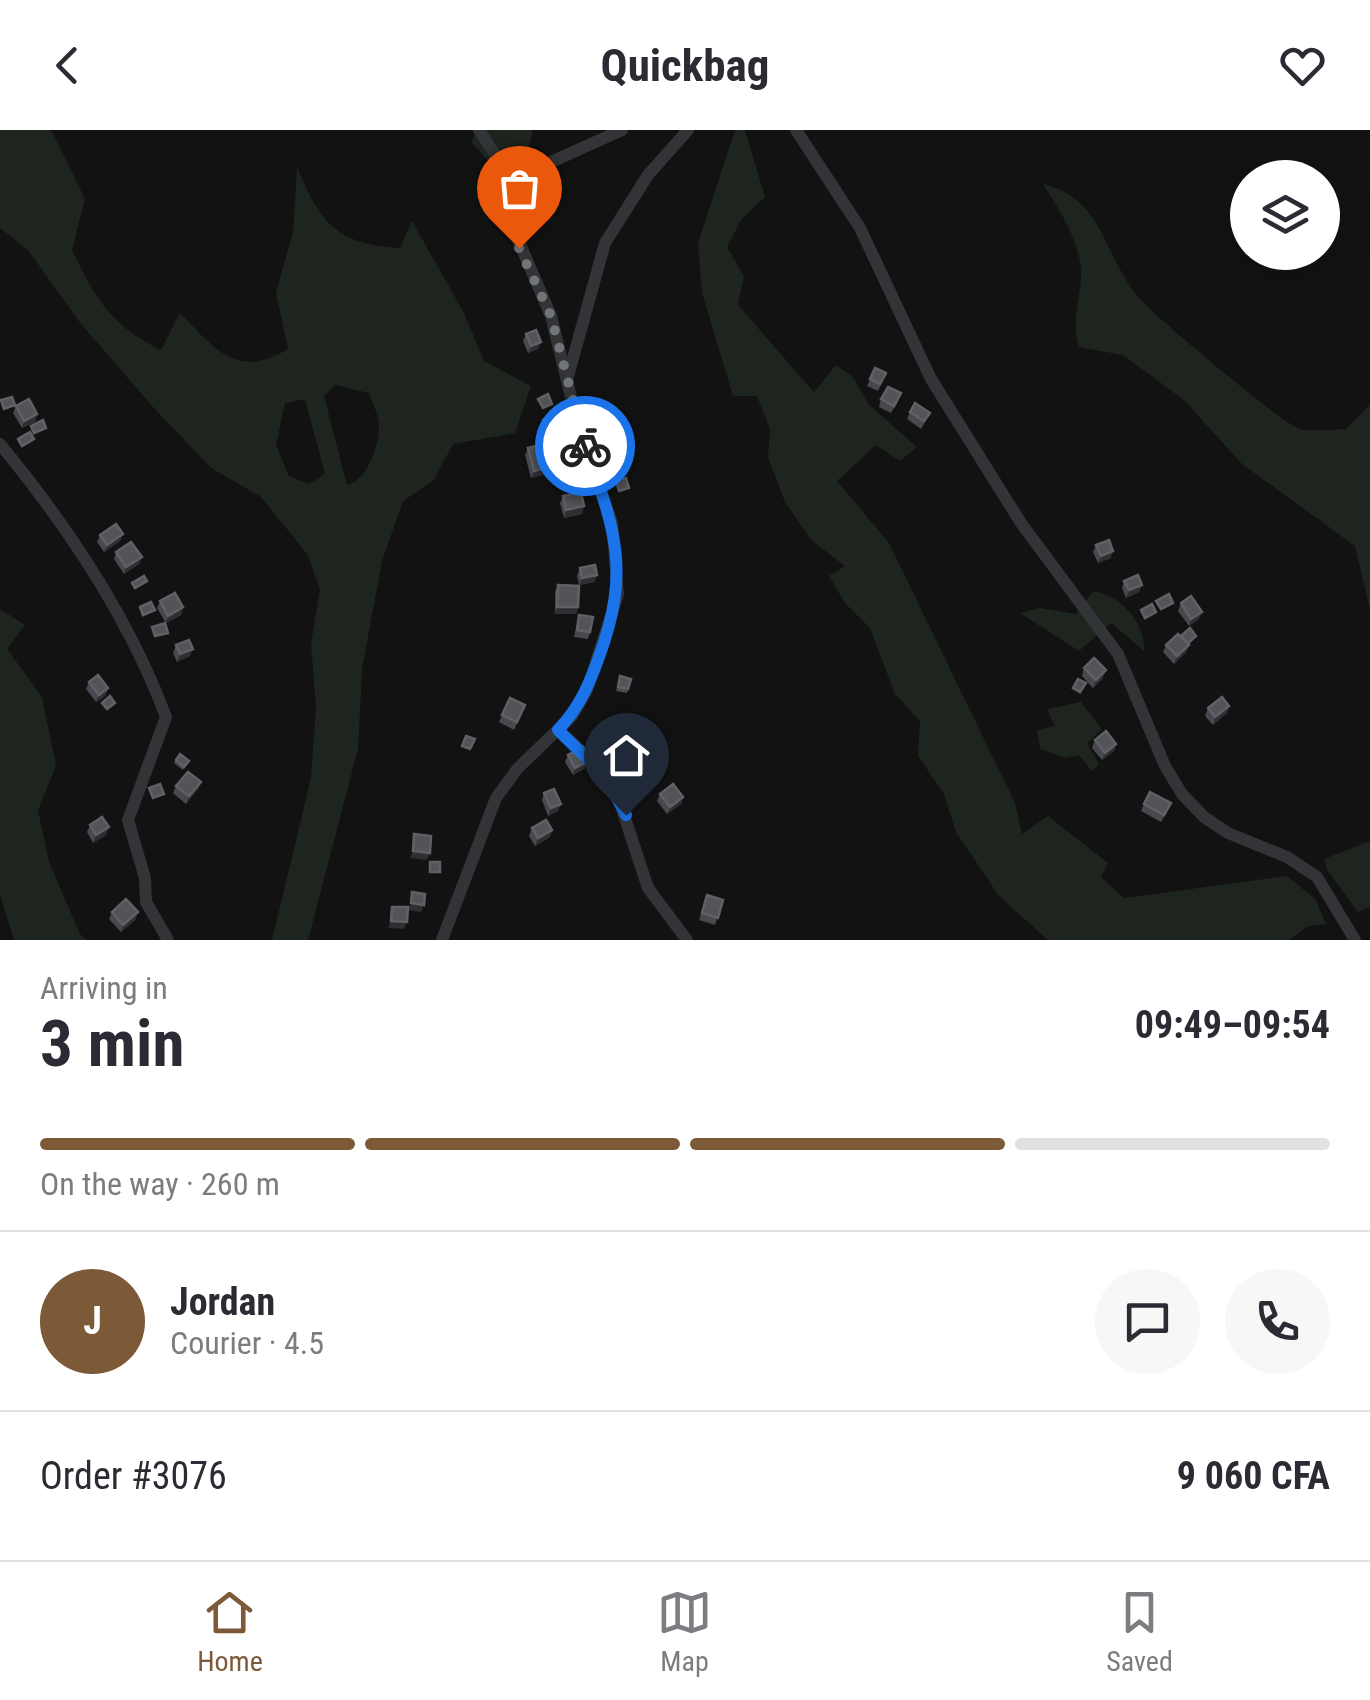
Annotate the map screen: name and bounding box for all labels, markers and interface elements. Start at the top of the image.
icon: back [40,38,95,93]
icon: heart [1275,38,1330,93]
text: Quickbag [601,39,769,92]
pin [477,146,562,249]
map controls [1230,160,1340,270]
button: layers [1230,160,1340,270]
icon: bag [492,161,547,216]
courier [535,396,635,496]
icon: bike [558,419,613,474]
pin [584,713,669,816]
icon: home [599,728,654,783]
text: Arriving in [40,969,168,1007]
text: 09:49–09:54 [1135,1003,1330,1047]
text: 3 min [40,1006,184,1082]
text: On the way · 260 m [40,1165,280,1203]
button: chat [1095,1269,1200,1374]
button: phone [1225,1269,1330,1374]
text: Jordan [170,1280,275,1324]
text: J [83,1299,102,1343]
text: Courier · 4.5 [170,1324,324,1362]
text: Order #3076 [40,1454,227,1498]
text: 9 060 CFA [1177,1454,1330,1498]
tab: Home [197,1585,263,1678]
tab: Map [657,1585,712,1678]
tab: Saved [1106,1585,1173,1678]

